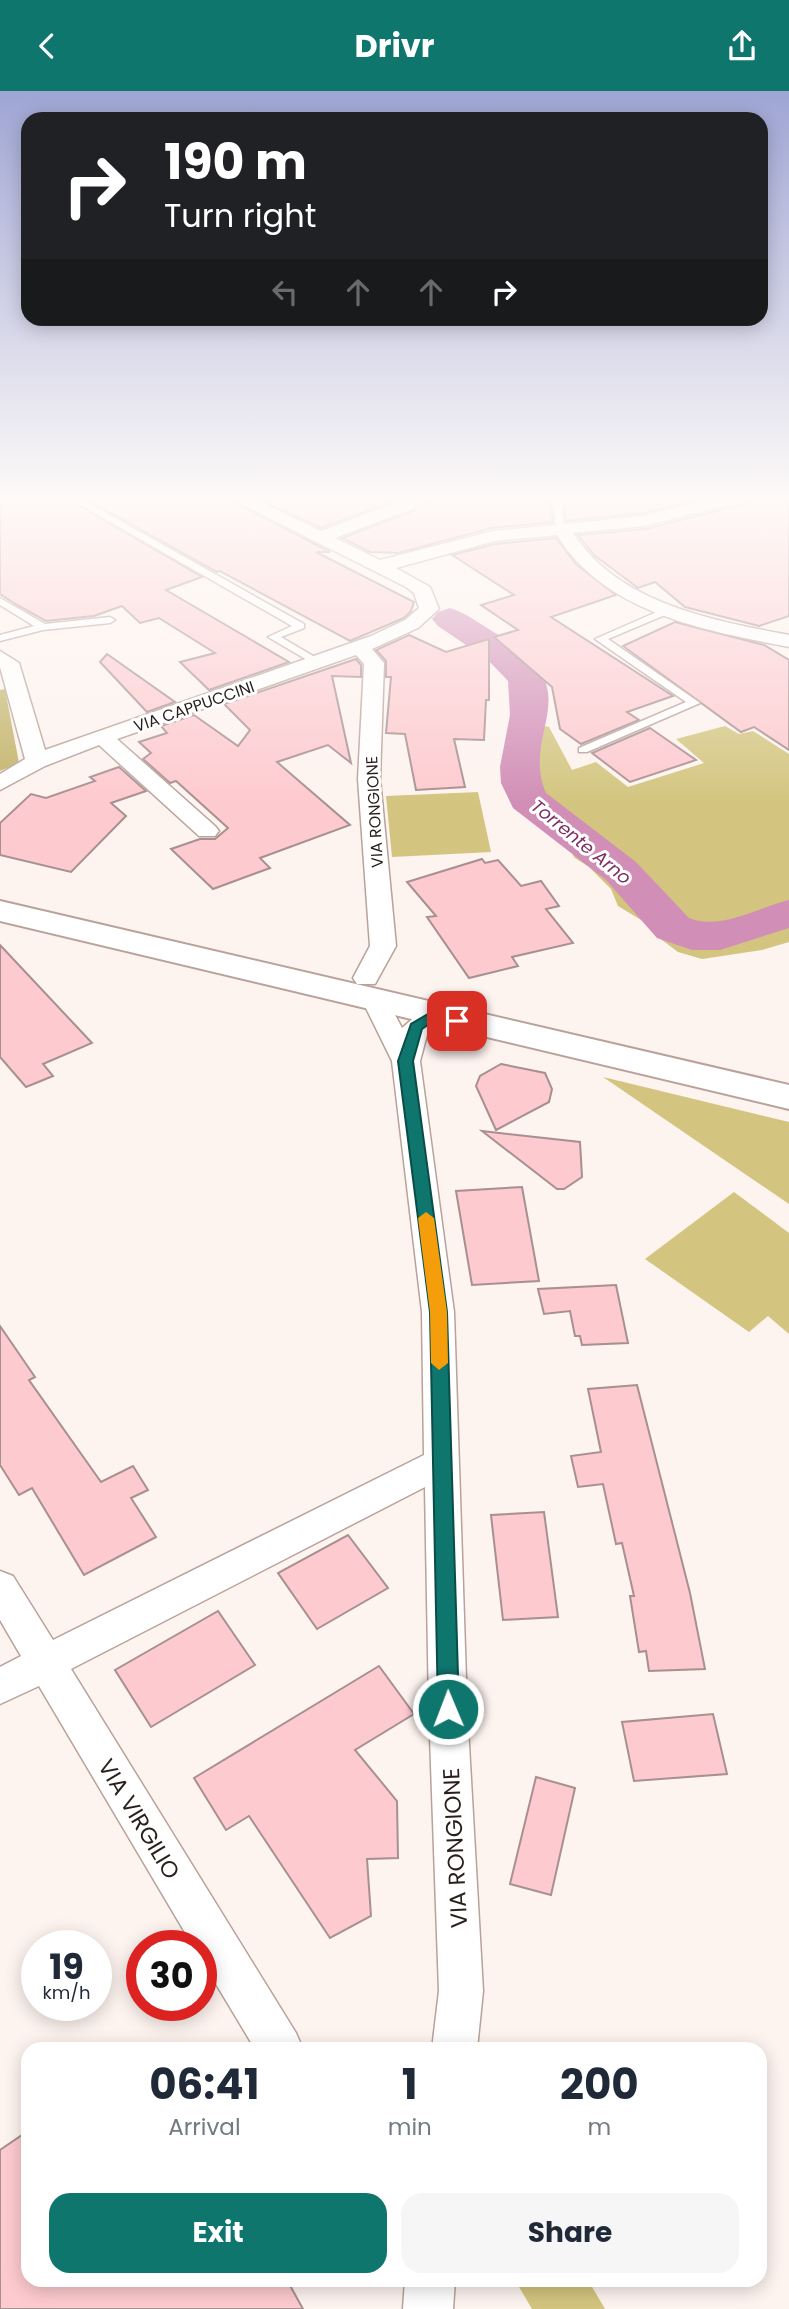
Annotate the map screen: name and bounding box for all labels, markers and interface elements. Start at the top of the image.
text: Drivr [354,23,435,68]
icon: back [28,27,66,65]
icon: share [723,27,761,65]
text: 190 m [164,128,307,196]
icon: right [49,140,140,231]
text: Turn right [164,193,316,238]
icon: left [266,273,304,311]
icon: ahead [339,273,377,311]
icon: ahead [412,273,450,311]
icon: right [485,273,523,311]
street label: VIA CAPPUCCINI [131,675,258,738]
street label: VIA RONGIONE [360,756,389,868]
water label: Torrente Arno [526,793,637,890]
pin [427,991,487,1051]
icon: arrive [438,1002,476,1040]
position arrow [411,1672,485,1746]
street label: VIA VIRGILIO [90,1753,188,1885]
street label: VIA RONGIONE [435,1767,475,1929]
speed limit sign: 30 [126,1930,217,2021]
text: 19 [49,1942,84,1991]
text: km/h [43,1980,90,2005]
text: 06:41 [149,2055,260,2114]
text: 1 [402,2055,418,2114]
text: 200 [560,2055,639,2114]
text: Arrival [168,2111,241,2143]
text: min [388,2111,432,2143]
text: m [588,2111,611,2143]
button: Exit [49,2193,387,2273]
button: Share [401,2193,739,2273]

